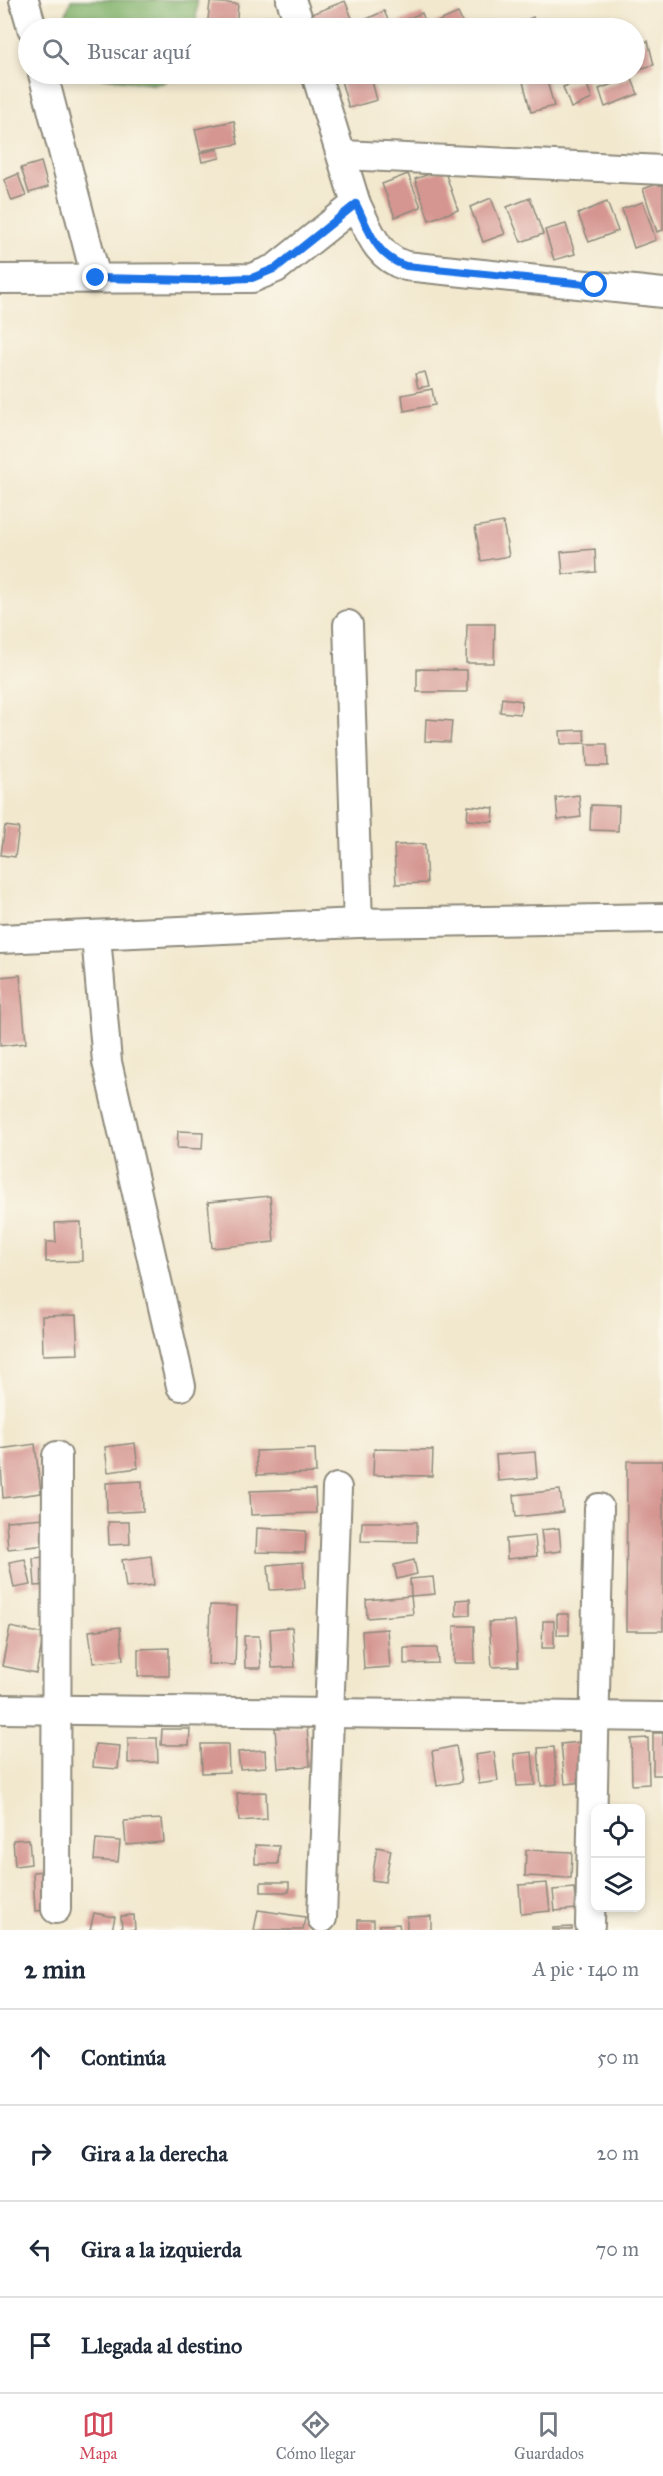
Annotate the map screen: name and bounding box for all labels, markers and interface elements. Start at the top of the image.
search box [18,18,645,84]
icon: search [39,35,72,68]
text: Buscar aquí [87,38,190,65]
route end [82,264,108,290]
route start [581,271,607,297]
map controls [591,1804,645,1912]
button: locate [591,1804,645,1858]
button: layers [591,1858,645,1912]
text: 2 min [24,1953,85,1985]
text: A pie · 140 m [533,1957,639,1981]
icon: ahead [24,2041,57,2074]
text: Continúa [81,2044,166,2071]
text: 50 m [597,2045,639,2069]
icon: right [24,2137,57,2170]
text: Gira a la derecha [81,2140,228,2167]
text: 20 m [596,2141,639,2165]
icon: left [24,2233,57,2266]
text: Gira a la izquierda [81,2236,242,2263]
text: 70 m [596,2237,639,2261]
icon: arrive [24,2329,57,2362]
text: Llegada al destino [81,2332,242,2359]
tab: Mapa [79,2408,117,2463]
tab: Cómo llegar [276,2408,355,2463]
tab: Guardados [514,2408,584,2463]

